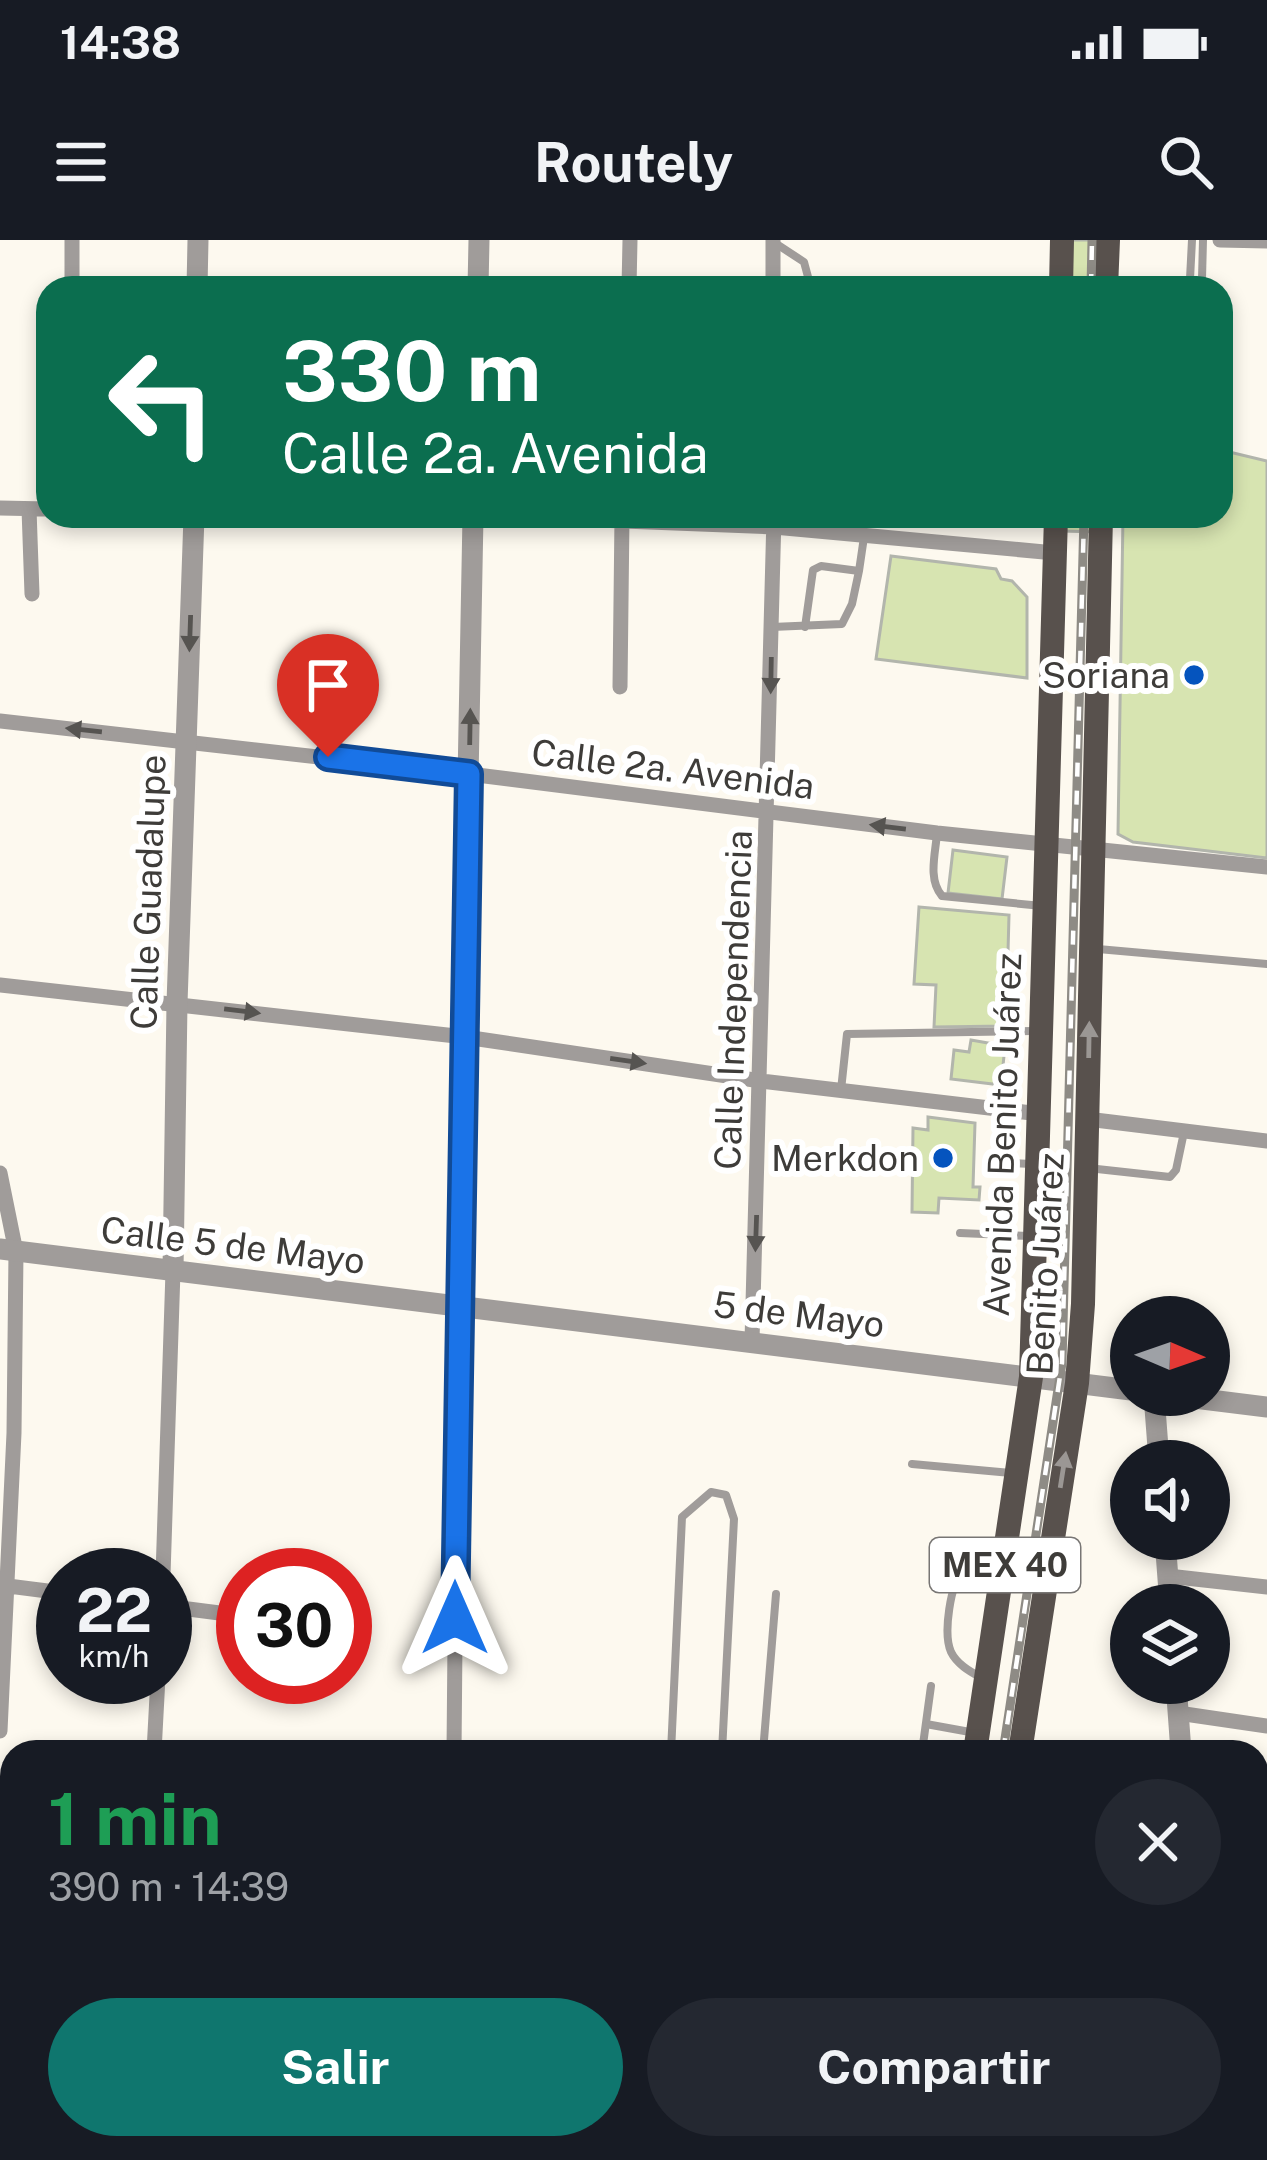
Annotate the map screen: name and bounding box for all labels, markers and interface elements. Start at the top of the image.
text: 14:38 [60,16,181,69]
icon: menu [48,129,114,195]
icon: search [1153,129,1219,195]
text: Routely [534,131,733,194]
text: 330 m [282,321,542,420]
icon: left [84,324,240,480]
text: Calle 2a. Avenida [282,422,709,485]
one-way arrow [180,615,199,653]
pin [277,634,379,757]
icon: arrive [295,652,361,718]
place label: Soriana [1042,654,1170,696]
one-way arrow [761,657,781,695]
marker: Soriana [1181,662,1207,688]
one-way arrow [460,707,479,745]
one-way arrow [64,720,102,739]
street label: Calle 2a. Avenida [529,731,817,807]
street label: Calle Guadalupe [122,754,174,1030]
one-way arrow [869,817,906,836]
street label: Calle Independencia [706,829,760,1171]
street label: Avenida Benito Juárez [975,952,1029,1318]
one-way arrow [223,1001,261,1020]
one-way arrow [1079,1020,1098,1058]
one-way arrow [610,1052,648,1071]
place label: Merkdon [771,1137,919,1179]
marker: Merkdon [930,1145,956,1171]
street label: Benito Juárez [1018,1152,1072,1376]
street label: Calle 5 de Mayo [99,1208,367,1282]
one-way arrow [746,1215,765,1253]
street label: 5 de Mayo [711,1283,887,1345]
north arrow [1110,1296,1230,1416]
map controls [1110,1296,1230,1704]
button: sound [1110,1440,1230,1560]
one-way arrow [1055,1451,1073,1489]
road number: MEX 40 [930,1538,1080,1592]
speed limit sign: 30 [216,1548,372,1704]
position arrow [392,1555,518,1681]
text: 22 [76,1575,152,1646]
button: layers [1110,1584,1230,1704]
text: km/h [79,1638,149,1674]
text: 1 min [48,1777,222,1861]
button: close [1095,1779,1221,1905]
text: 390 m · 14:39 [48,1864,289,1910]
button: Salir [48,1998,623,2136]
button: Compartir [647,1998,1221,2136]

